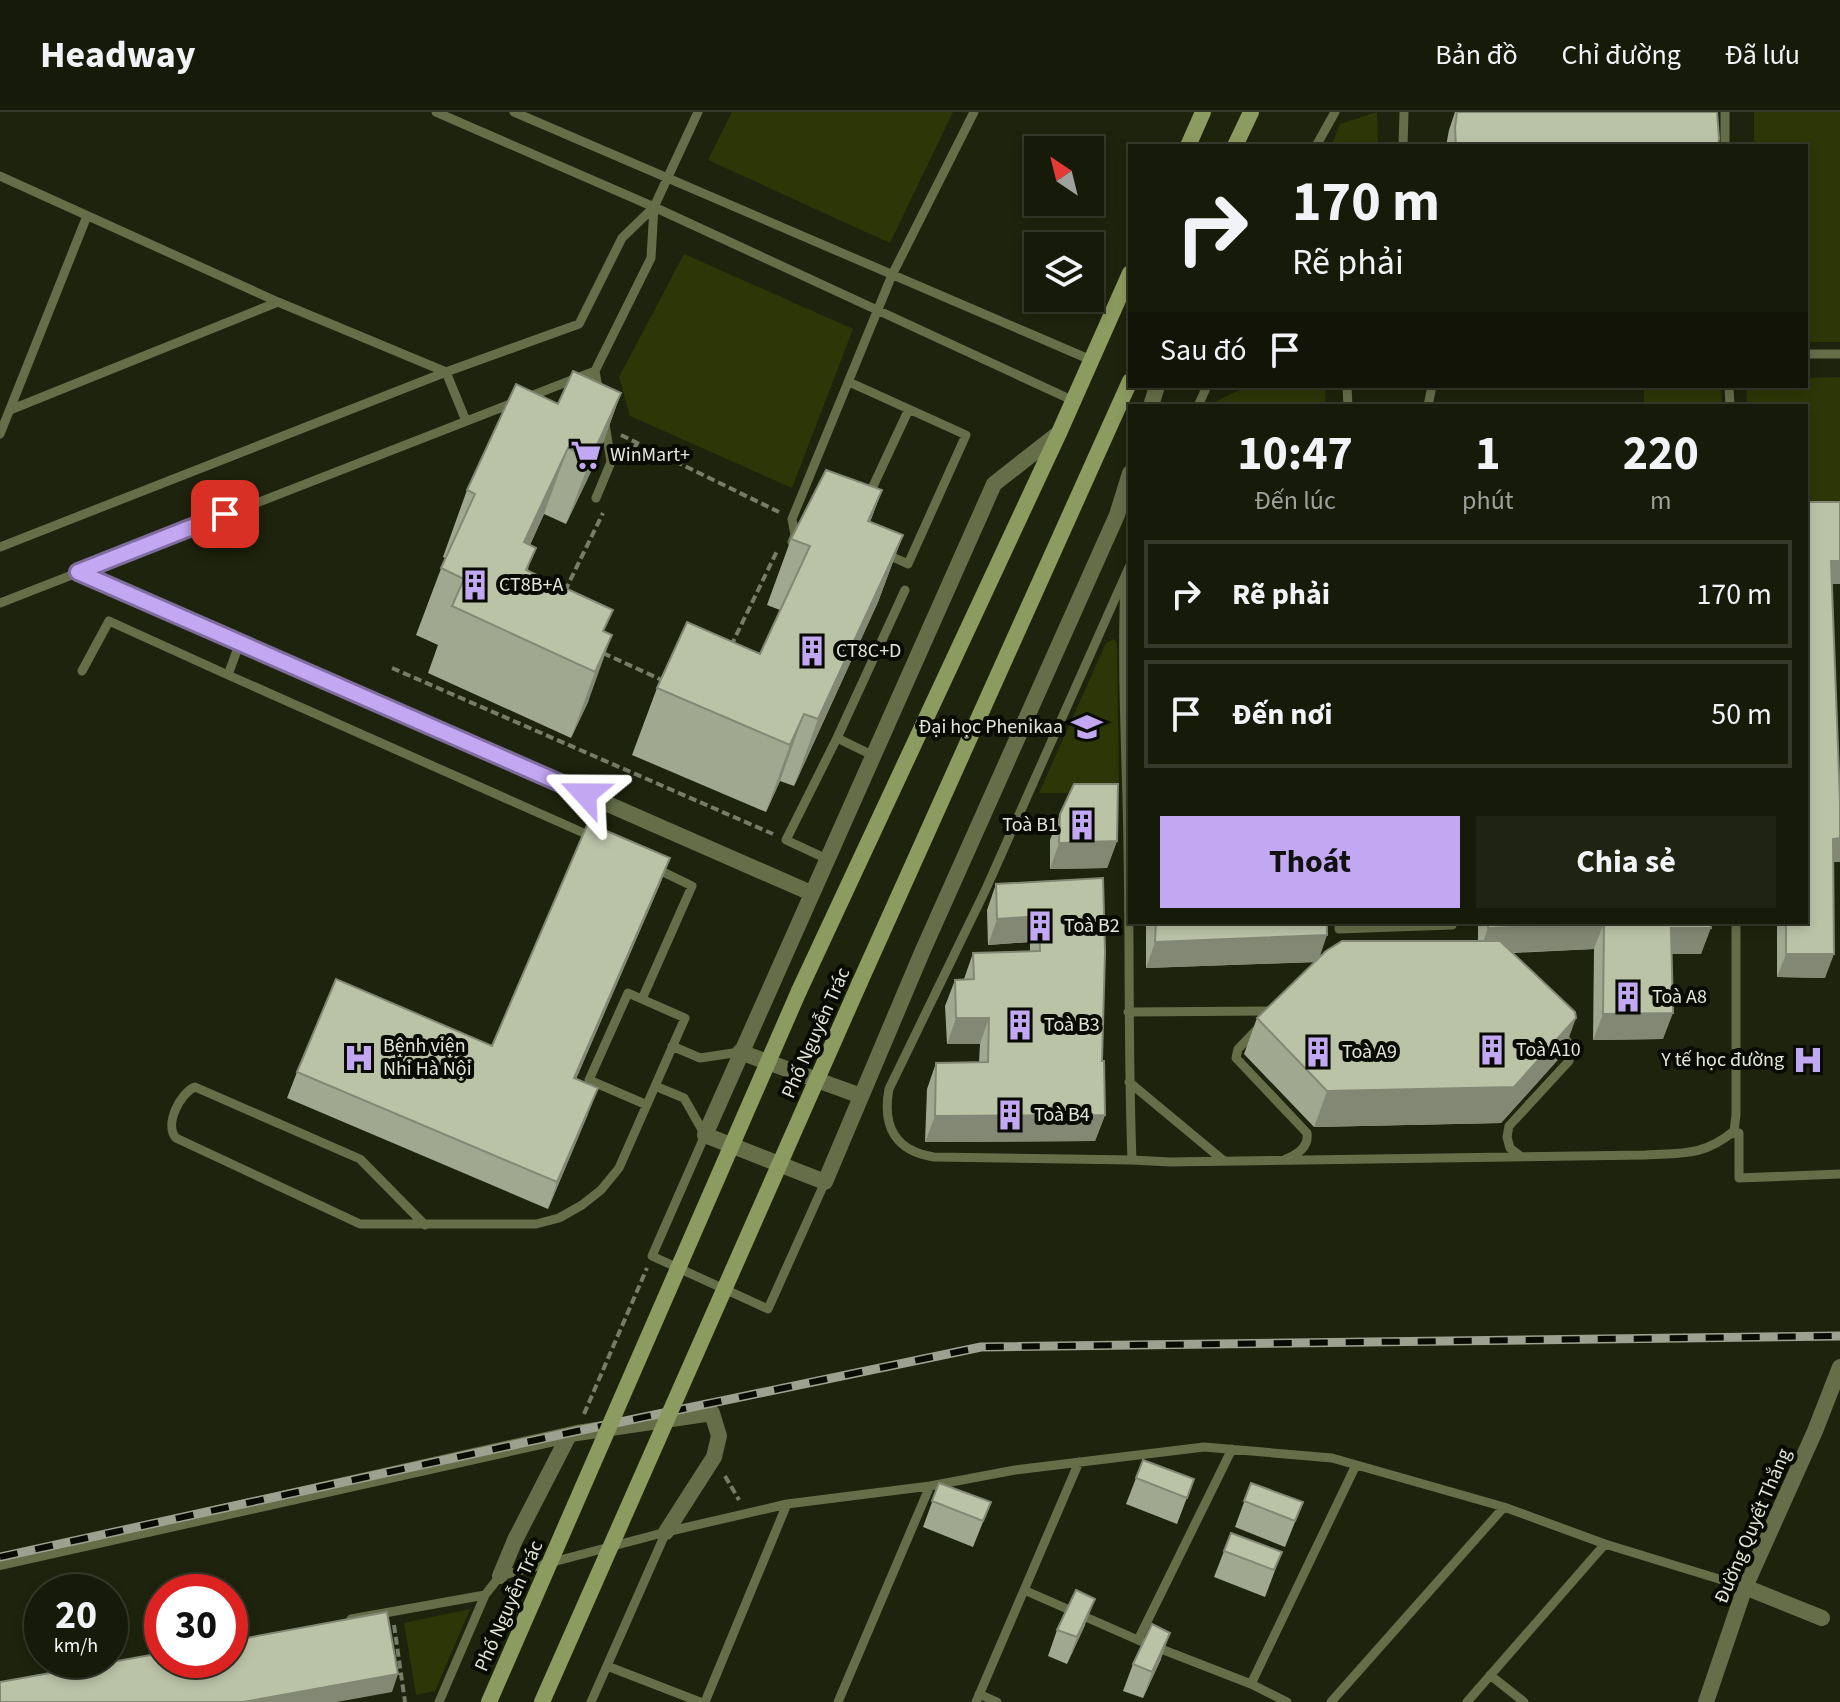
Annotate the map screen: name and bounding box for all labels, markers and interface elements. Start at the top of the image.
text: Headway [40,28,196,82]
text: Bản đồ [1435,35,1518,75]
text: Chỉ đường [1562,35,1681,75]
text: Đã lưu [1725,35,1800,75]
north arrow [1024,136,1104,216]
map controls [1024,136,1104,312]
text: 170 m [1292,163,1440,242]
icon: right [1160,176,1264,280]
button: layers [1024,232,1104,312]
text: Rẽ phải [1292,237,1404,288]
icon: arrive [1263,328,1307,372]
text: Sau đó [1160,329,1247,372]
text: 10:47 [1237,420,1353,488]
text: 1 [1475,420,1501,488]
text: 220 [1623,420,1699,488]
supermarket icon: WinMart+ [569,438,603,472]
place label: WinMart+ [610,441,690,469]
pin [191,480,259,548]
text: Đến lúc [1254,482,1336,519]
text: phút [1462,482,1514,519]
text: m [1650,482,1672,519]
icon: arrive [203,492,247,536]
building icon: CT8B+A [458,568,492,602]
place label: CT8B+A [499,571,563,599]
icon: right [1164,572,1208,616]
text: Rẽ phải [1232,573,1330,616]
text: 170 m [1696,573,1772,616]
building icon: CT8C+D [795,634,829,668]
place label: CT8C+D [836,637,901,665]
icon: arrive [1164,692,1208,736]
text: Đến nơi [1232,693,1332,736]
text: 50 m [1711,693,1772,736]
school or university icon: Đại học Phenikaa [1070,710,1104,744]
place label: Đại học Phenikaa [919,713,1063,741]
position arrow [543,752,627,836]
building icon: Toà B1 [1065,808,1099,842]
place label: Toà B1 [1002,811,1058,839]
button: Thoát [1160,816,1460,908]
button: Chia sẻ [1476,816,1776,908]
building icon: Toà B2 [1023,909,1057,943]
place label: Toà B2 [1064,912,1120,940]
street label: Phố Nguyễn Trác [775,963,857,1103]
building icon: Toà A8 [1611,980,1645,1014]
place label: Toà A8 [1652,983,1707,1011]
building icon: Toà B3 [1003,1008,1037,1042]
place label: Toà B3 [1044,1011,1100,1039]
place label: Bệnh viện Nhi Hà Nội [383,1032,472,1083]
building icon: Toà A10 [1475,1033,1509,1067]
building icon: Toà A9 [1301,1035,1335,1069]
place label: Toà A10 [1516,1036,1581,1064]
place label: Toà A9 [1342,1038,1397,1066]
hospital icon: Bệnh viện Nhi Hà Nội [342,1041,376,1075]
hospital icon: Y tế học đường [1791,1043,1825,1077]
place label: Y tế học đường [1660,1046,1784,1074]
building icon: Toà B4 [993,1098,1027,1132]
place label: Toà B4 [1034,1101,1090,1129]
street label: Đường Quyết Thắng [1708,1444,1798,1608]
street label: Phố Nguyễn Trác [468,1536,550,1676]
speed limit sign: 30 [144,1574,248,1678]
text: 20 [55,1587,97,1644]
text: km/h [54,1632,98,1660]

